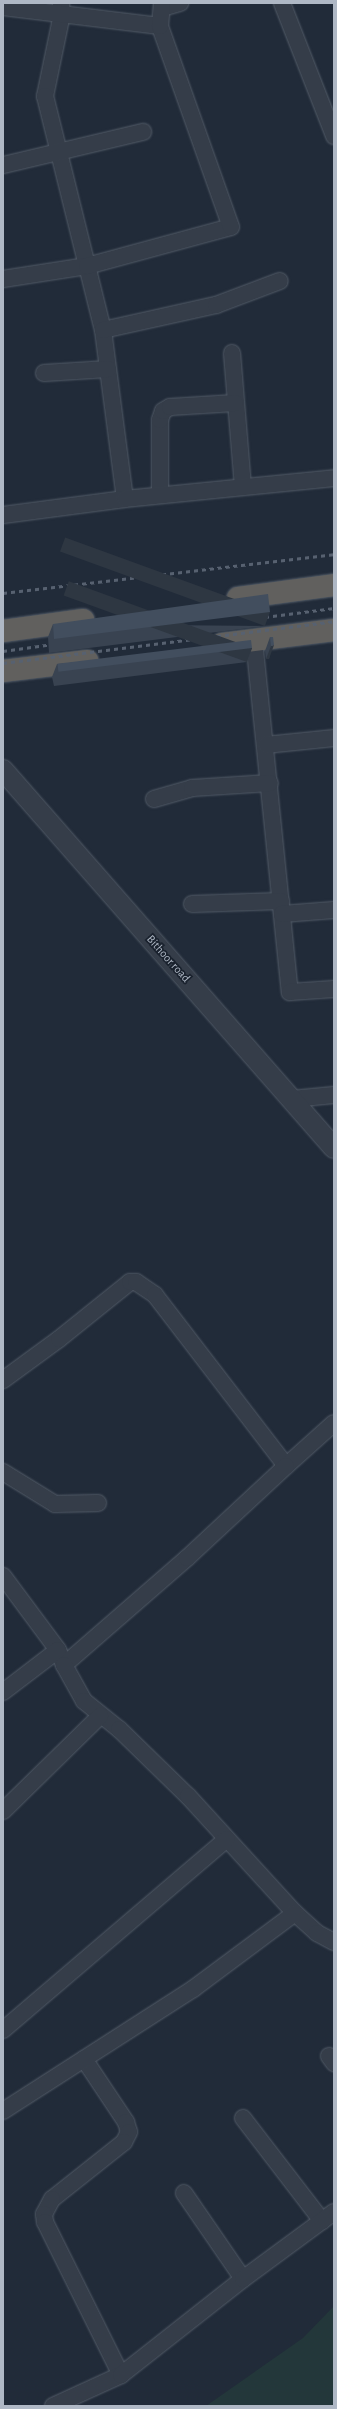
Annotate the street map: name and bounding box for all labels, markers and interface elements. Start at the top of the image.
street label: Bithoor road [143,932,193,986]

